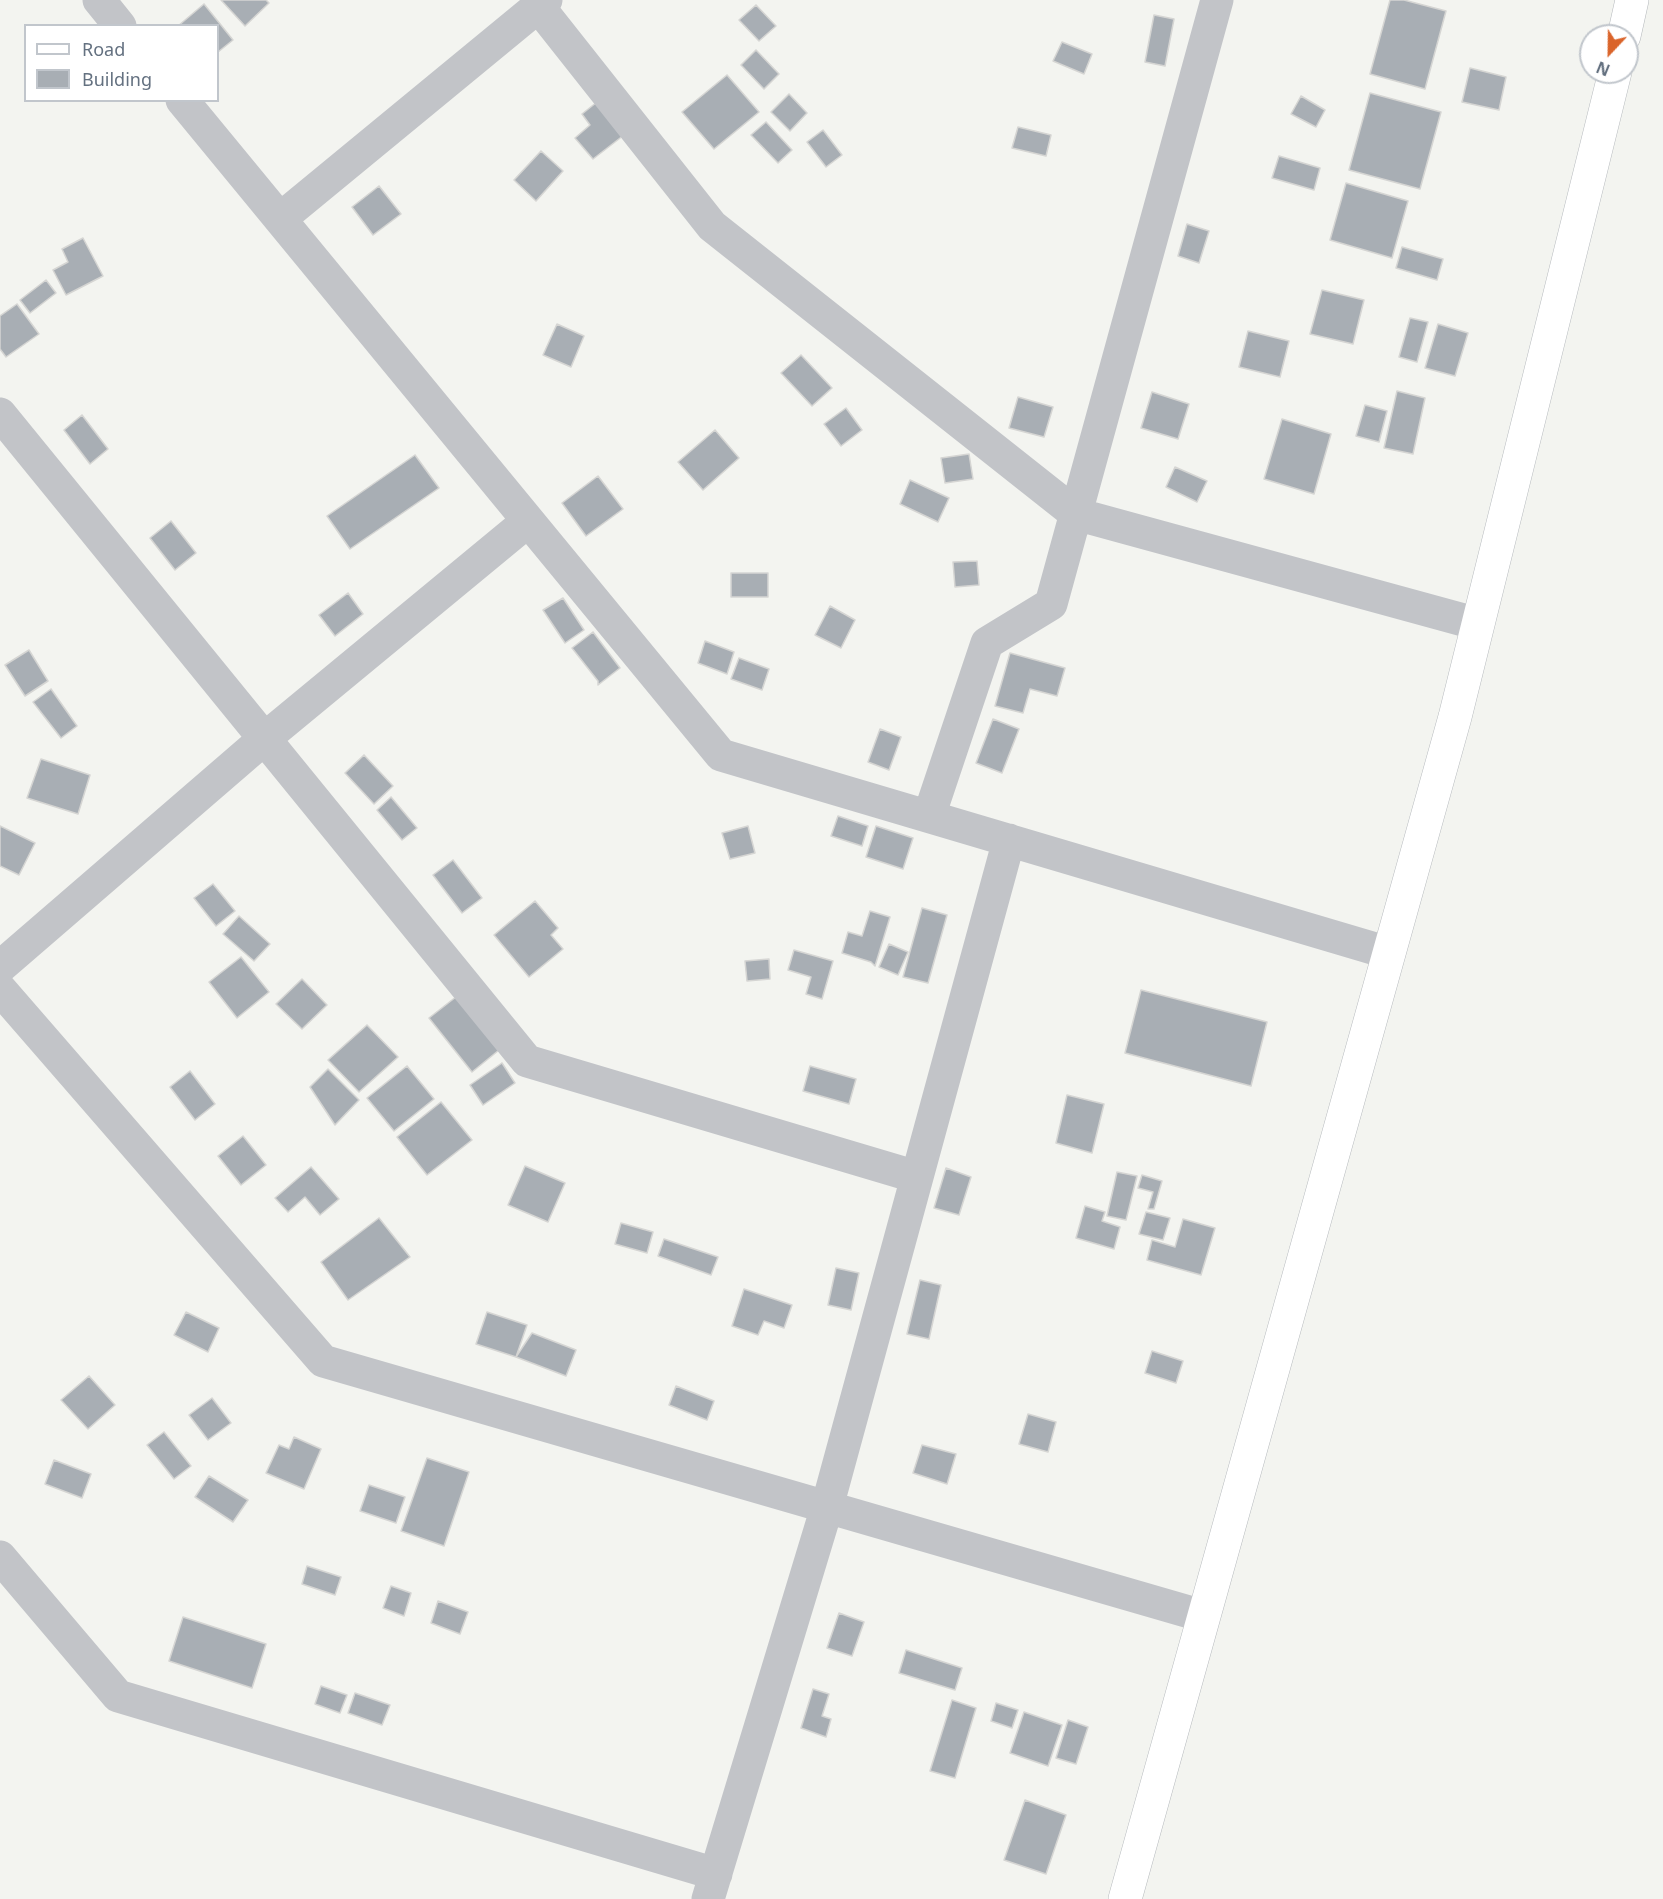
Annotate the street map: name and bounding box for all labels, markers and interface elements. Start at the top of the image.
legend [24,24,219,102]
north arrow [1579,24,1639,84]
text: Road [82,37,125,61]
text: N [1593,56,1613,81]
text: Building [82,67,152,91]

